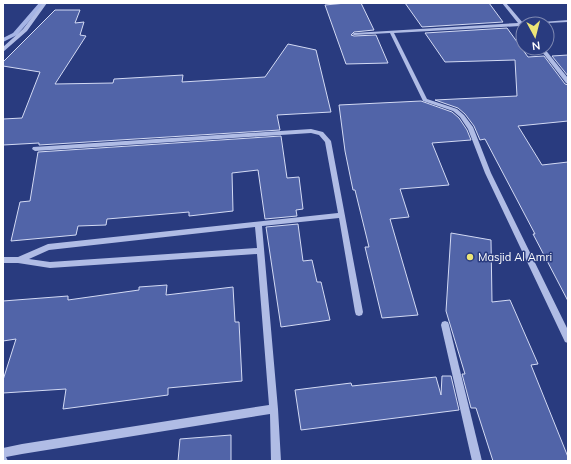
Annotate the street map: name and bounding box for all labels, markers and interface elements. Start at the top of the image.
north arrow [515,16,555,56]
text: N [531,38,541,53]
place label: Masjid Al Amri [478,250,552,264]
marker: Masjid Al Amri [465,252,475,262]

